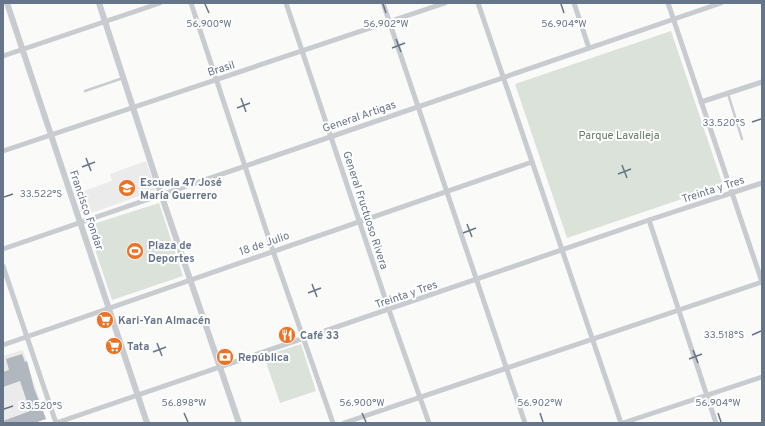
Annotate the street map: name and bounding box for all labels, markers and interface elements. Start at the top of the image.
text: 56.900°W [186,18,232,31]
text: 56.902°W [363,18,409,31]
text: 56.904°W [541,18,587,31]
street label: Brasil [206,58,237,80]
street label: General Artigas [321,98,398,136]
text: 33.520°S [702,117,746,130]
park label: Parque Lavalleja [579,129,660,143]
street label: General Fructuoso Rivera [339,149,391,272]
street label: Francisco Fondar [66,169,106,253]
street label: Treinta y Tres [680,173,746,207]
place label: Escuela 47 José María Guerrero [140,176,222,203]
school or university icon: Escuela 47 José María Guerrero [117,178,137,198]
text: 33.522°S [20,188,62,201]
street label: 18 de Julio [237,229,291,259]
place label: Plaza de Deportes [148,239,195,266]
sports icon: Plaza de Deportes [125,241,145,261]
street label: Treinta y Tres [373,278,439,312]
supermarket icon: Kari-Yan Almacén [95,310,115,330]
place label: Kari-Yan Almacén [118,314,210,328]
restaurant icon: Café 33 [277,325,297,345]
place label: Café 33 [300,329,339,343]
text: 33.518°S [704,329,744,342]
supermarket icon: Tata [104,336,124,356]
place label: Tata [127,340,149,354]
bank icon: República [215,347,235,367]
place label: República [238,351,289,365]
text: 56.898°W [162,397,206,410]
text: 56.900°W [339,397,385,410]
text: 56.902°W [517,397,563,410]
text: 56.904°W [695,397,741,410]
text: 33.520°S [19,400,63,413]

